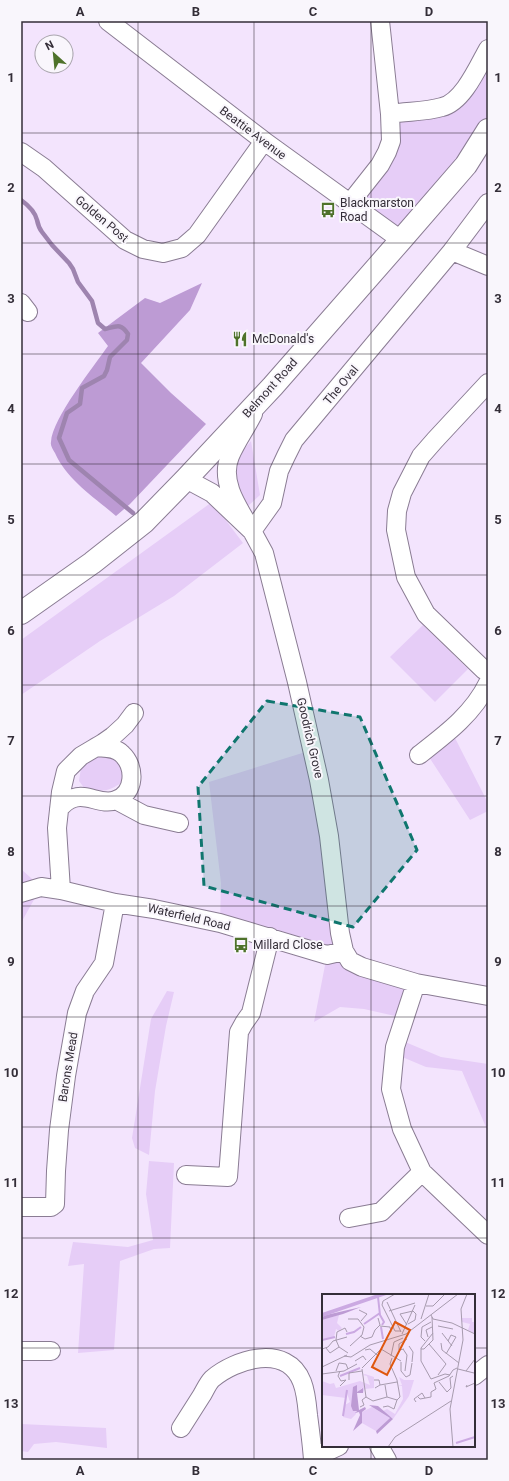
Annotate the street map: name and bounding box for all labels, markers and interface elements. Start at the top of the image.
text: A [76,4,85,19]
text: B [192,4,200,19]
text: C [309,4,318,19]
text: D [425,4,433,19]
north arrow [34,34,74,74]
text: N [43,38,56,53]
text: 1 [7,70,15,85]
text: 1 [494,70,502,85]
street label: Beattie Avenue [217,103,289,163]
text: 2 [7,180,15,195]
text: 2 [494,180,502,195]
street label: Golden Post [73,193,131,245]
place label: Blackmarston Road [340,196,414,224]
bus stop icon: Blackmarston Road [319,201,337,219]
text: 3 [7,291,15,306]
text: 3 [494,291,502,306]
restaurant icon: McDonald's [231,330,249,348]
place label: McDonald's [252,332,314,346]
street label: Belmont Road [240,355,300,421]
street label: The Oval [321,363,361,407]
text: 4 [7,401,15,416]
text: 4 [494,401,502,416]
text: 5 [7,512,15,527]
text: 5 [494,512,502,527]
text: 6 [7,623,15,638]
text: 6 [494,623,502,638]
street label: Goodrich Grove [294,696,326,780]
text: 7 [7,733,15,748]
text: 7 [494,733,502,748]
text: 8 [7,844,15,859]
text: 8 [494,844,502,859]
street label: Waterfield Road [146,901,232,933]
bus stop icon: Millard Close [232,936,250,954]
place label: Millard Close [253,938,323,952]
text: 9 [7,954,15,969]
text: 9 [494,954,502,969]
street label: Barons Mead [56,1031,80,1103]
text: 10 [4,1065,18,1080]
text: 10 [491,1065,505,1080]
text: 11 [4,1175,18,1190]
text: 11 [491,1175,505,1190]
text: 12 [4,1286,18,1301]
text: 12 [491,1286,505,1301]
inset map [322,1294,475,1447]
text: 13 [4,1396,18,1411]
text: 13 [491,1396,505,1411]
text: A [76,1463,85,1478]
text: B [192,1463,200,1478]
text: C [309,1463,318,1478]
text: D [425,1463,433,1478]

